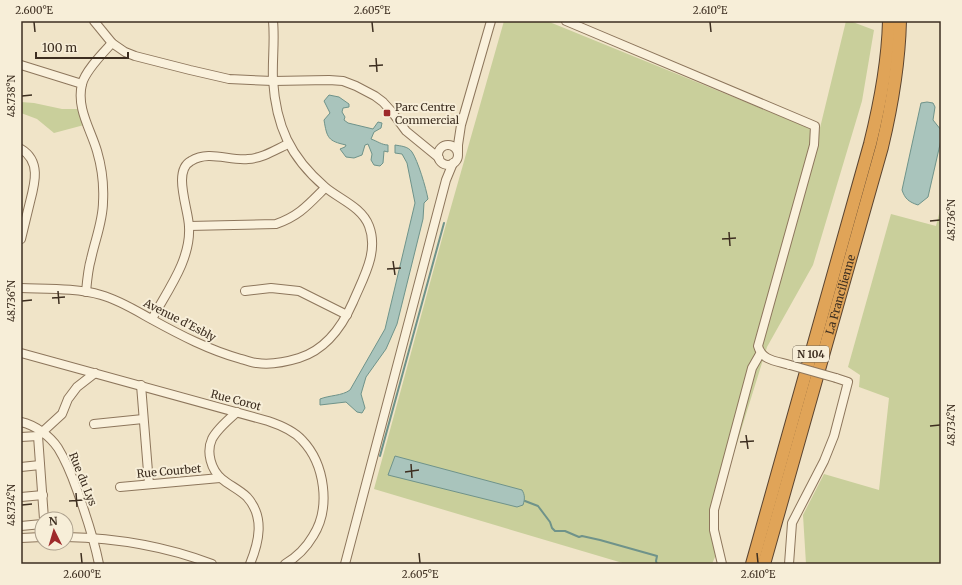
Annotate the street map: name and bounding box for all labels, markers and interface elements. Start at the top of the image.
text: 2.600°E [15,4,53,17]
text: 2.605°E [354,4,391,17]
text: 2.610°E [693,4,728,17]
scale bar [36,34,128,60]
text: 100 m [42,40,77,55]
text: 48.738°N [5,74,18,117]
place label: Parc Centre Commercial [395,100,460,127]
marker: Parc Centre Commercial [382,108,392,118]
text: 48.736°N [945,199,958,241]
street label: La Francilienne [822,253,858,336]
text: 48.736°N [5,280,18,322]
street label: Avenue d'Esbly [141,295,219,344]
road number: N 104 [793,346,829,362]
street label: Rue Corot [209,387,263,414]
text: 48.734°N [945,404,958,446]
street label: Rue du Lys [66,450,100,508]
street label: Rue Courbet [136,461,203,481]
text: 48.734°N [5,484,18,526]
north arrow [34,511,74,551]
text: N [48,514,58,528]
text: 2.600°E [63,568,101,581]
text: 2.605°E [402,568,439,581]
text: 2.610°E [741,568,776,581]

